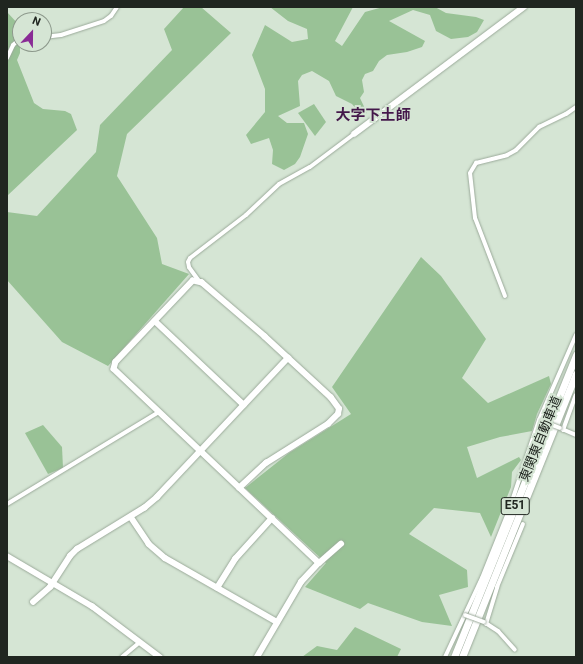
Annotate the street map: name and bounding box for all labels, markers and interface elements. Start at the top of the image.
north arrow [12,12,52,52]
text: N [30,14,42,29]
district label: 大字下土師 [336,107,410,125]
street label: 東関東自動車道 [517,394,565,484]
road number: E51 [500,496,530,516]

